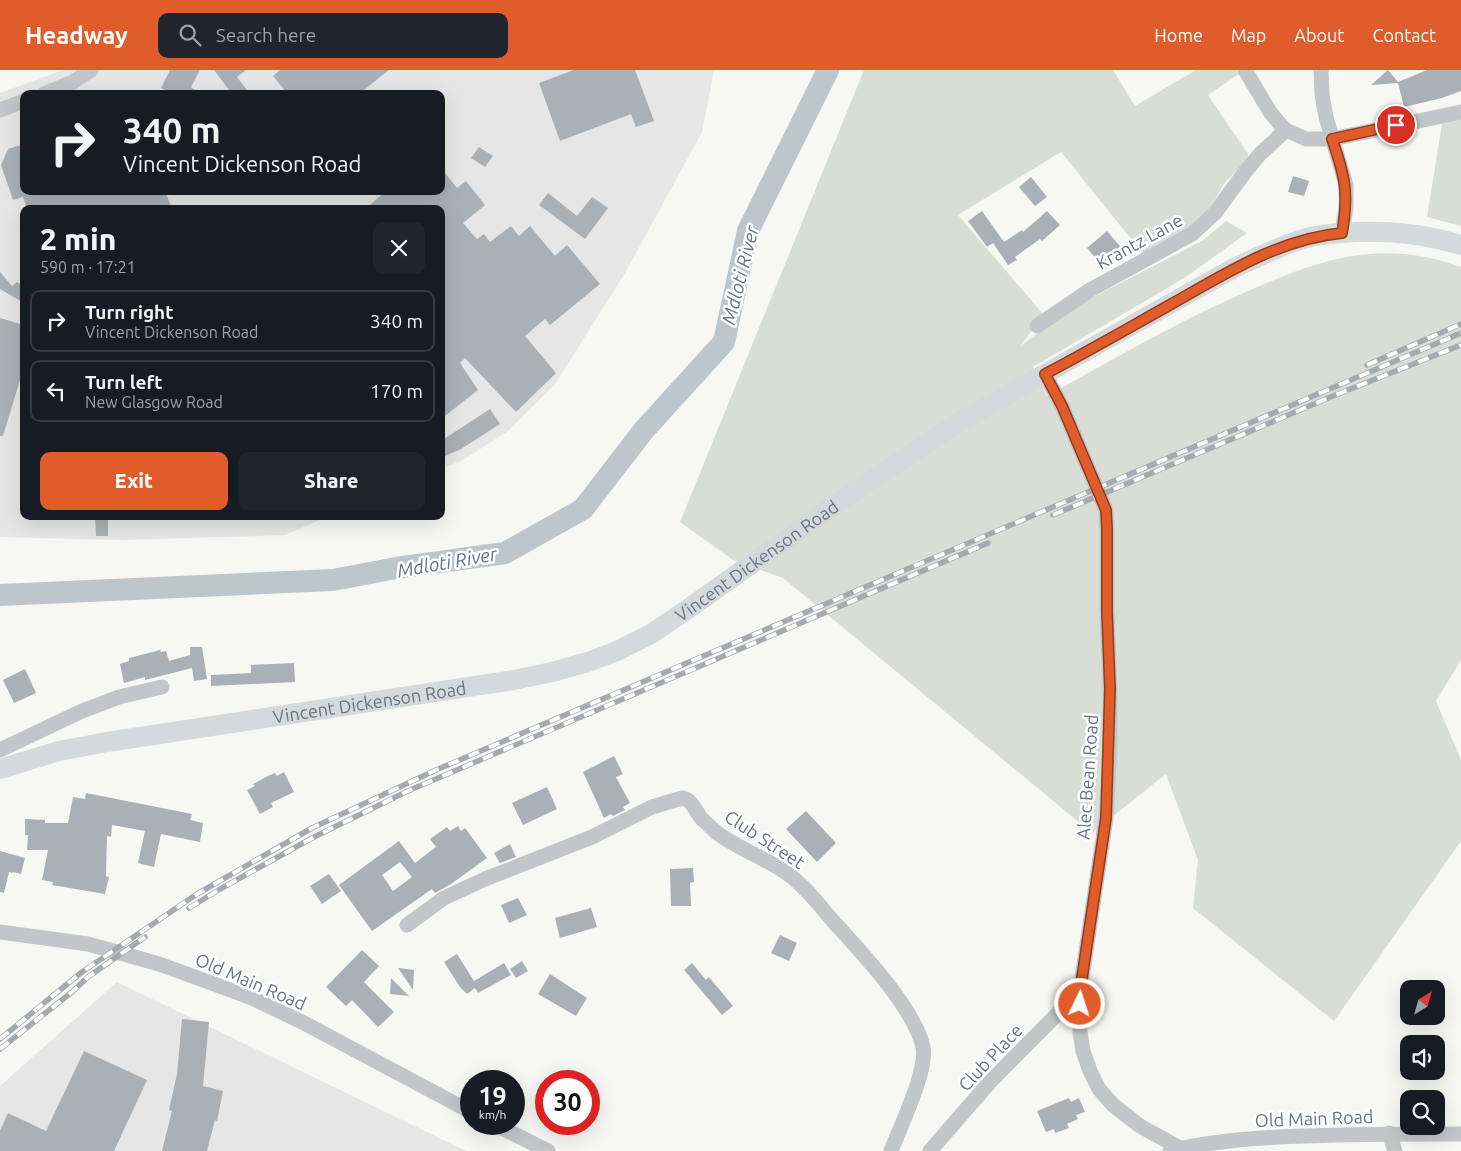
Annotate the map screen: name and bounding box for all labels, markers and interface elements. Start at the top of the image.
search box [158,13,508,58]
icon: search [176,21,204,49]
text: Headway [25,22,128,49]
text: Search here [216,24,316,46]
text: Home [1154,25,1203,45]
text: Map [1231,25,1266,45]
text: About [1294,25,1344,45]
text: Contact [1372,25,1436,45]
pin [1375,104,1417,146]
icon: right [40,110,105,175]
text: 340 m [123,110,221,150]
icon: arrive [1382,111,1410,139]
text: Vincent Dickenson Road [123,151,361,176]
street label: Krantz Lane [1092,209,1186,273]
text: 2 min [40,222,116,256]
button: close [373,222,425,274]
water label: Mdloti River [717,223,763,327]
text: 590 m · 17:21 [40,258,136,276]
text: Turn right [85,301,173,323]
icon: right [42,307,70,335]
text: 340 m [370,310,423,332]
text: Vincent Dickenson Road [85,323,258,341]
text: Turn left [85,371,163,393]
icon: left [42,377,70,405]
text: 170 m [370,380,423,402]
text: New Glasgow Road [85,393,223,411]
button: Exit [40,452,228,510]
button: Share [238,452,425,510]
street label: Vincent Dickenson Road [671,496,842,625]
water label: Mdloti River [395,542,499,582]
street label: Vincent Dickenson Road [271,677,467,727]
street label: Alec Bean Road [1073,714,1101,840]
street label: Club Street [721,806,809,872]
street label: Old Main Road [193,949,309,1013]
position arrow [1053,977,1105,1029]
north arrow [1400,980,1445,1025]
map controls [1400,980,1445,1135]
street label: Club Place [954,1020,1026,1094]
button: sound [1400,1035,1445,1080]
speed limit sign: 30 [535,1070,600,1135]
text: 19 [478,1082,507,1110]
button: search [1400,1090,1445,1135]
street label: Old Main Road [1254,1106,1374,1130]
text: km/h [479,1108,506,1121]

